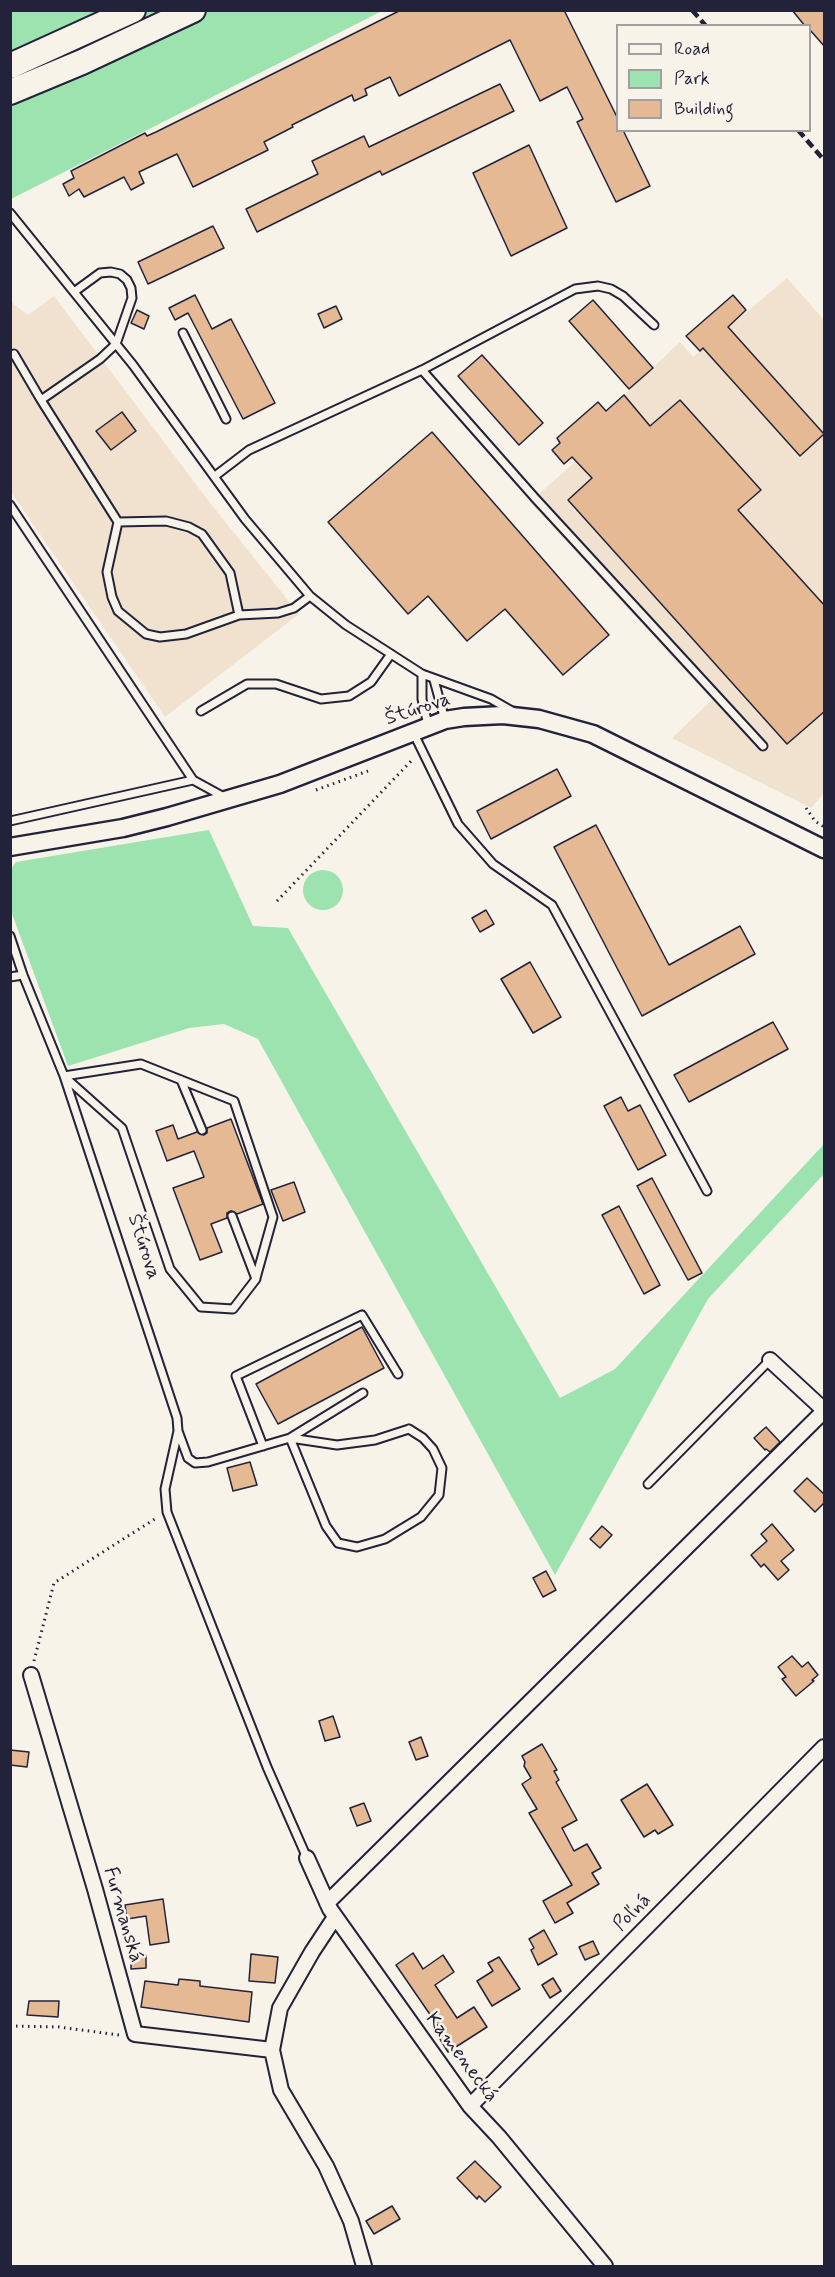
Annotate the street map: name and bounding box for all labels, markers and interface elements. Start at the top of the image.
legend [616,24,811,132]
text: Road [674,37,710,61]
text: Park [674,67,710,91]
text: Building [674,97,734,121]
street label: Štúrova [382,688,454,732]
street label: Štúrova [121,1211,165,1283]
street label: Furmanská [97,1864,147,1966]
street label: Poľná [609,1889,657,1937]
street label: Kamenecká [419,2008,503,2108]

